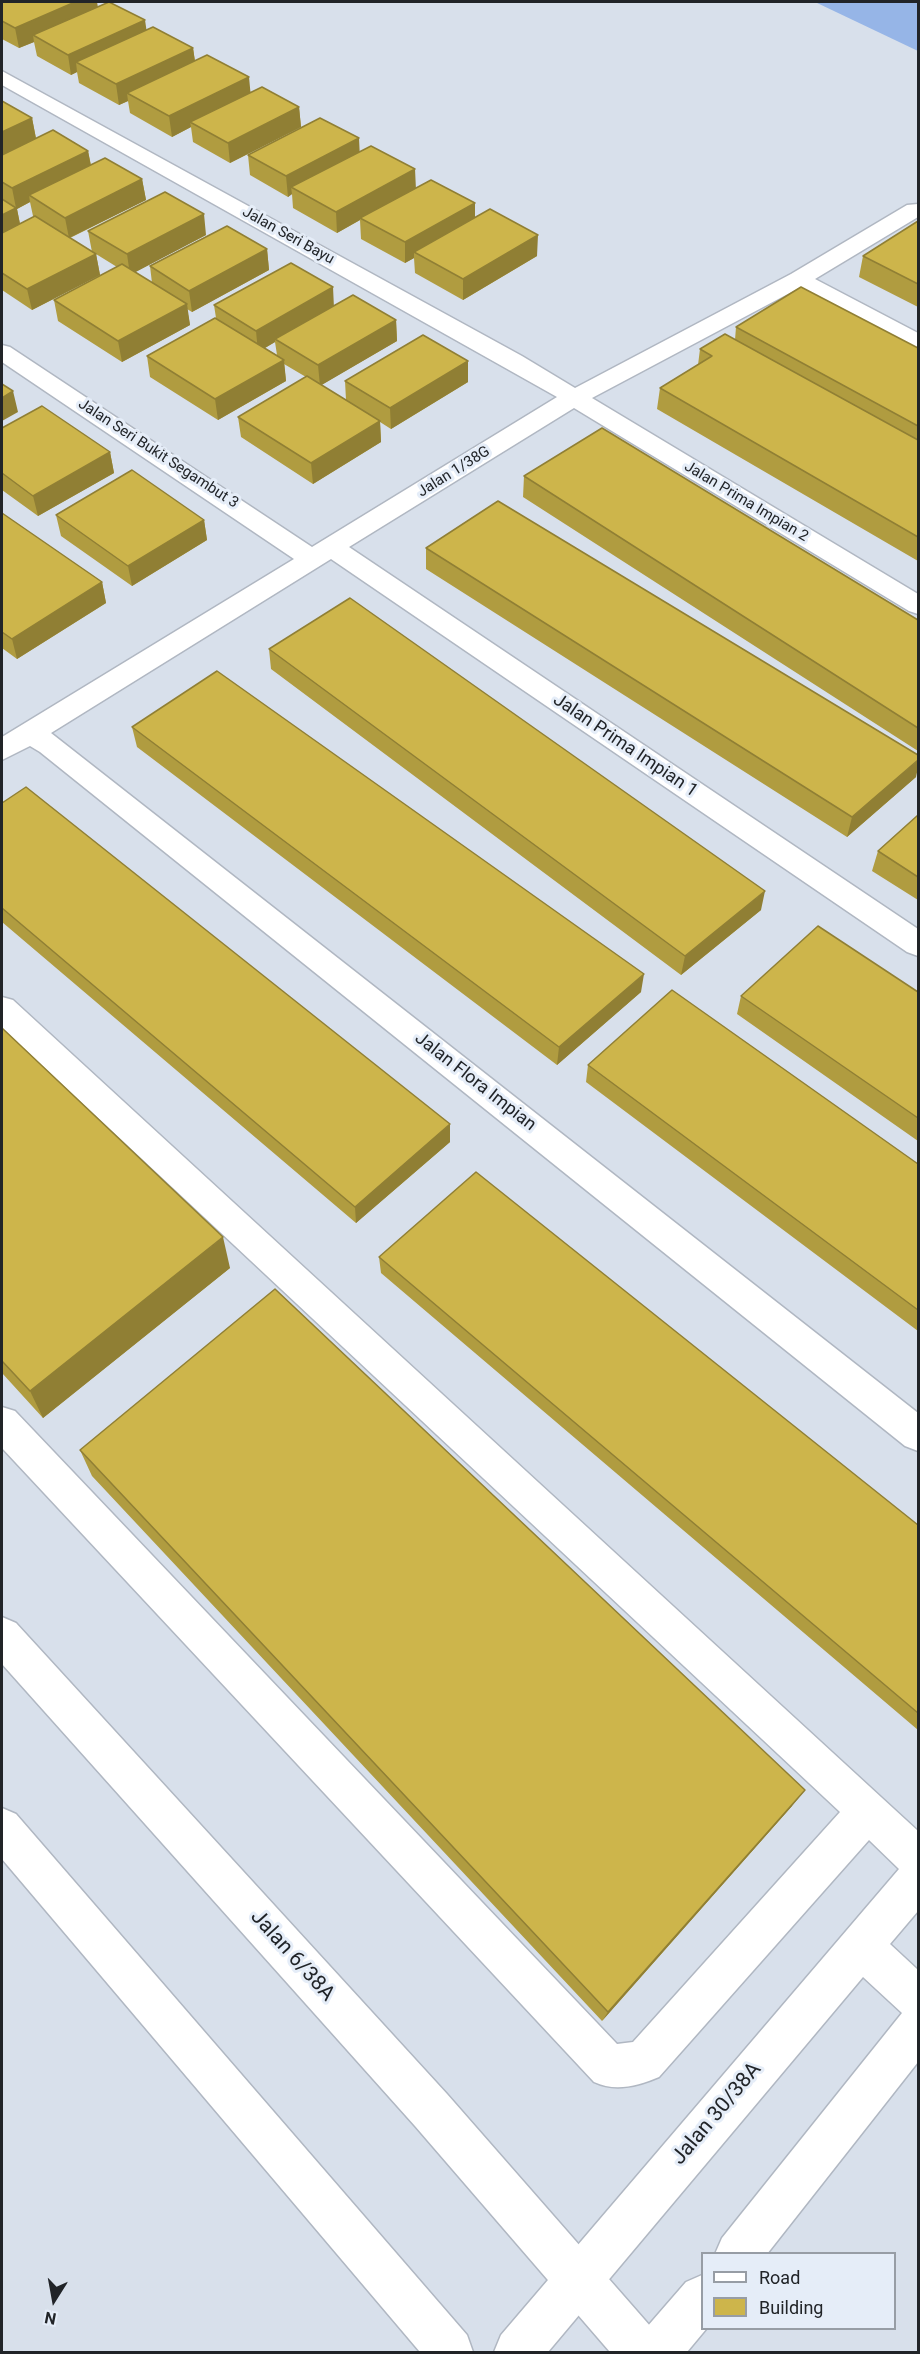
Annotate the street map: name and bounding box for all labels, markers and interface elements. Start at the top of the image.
street label: Jalan Seri Bayu [239,203,337,269]
street label: Jalan Seri Bukit Segambut 3 [75,395,241,513]
street label: Jalan 1/38G [414,443,494,501]
street label: Jalan Prima Impian 2 [681,458,811,546]
street label: Jalan Prima Impian 1 [549,690,701,802]
street label: Jalan Flora Impian [410,1028,540,1136]
street label: Jalan 6/38A [244,1905,340,2007]
street label: Jalan 30/38A [667,2058,767,2170]
legend [701,2252,896,2330]
text: Road [759,2267,800,2288]
north arrow [24,2270,84,2330]
text: Building [759,2297,823,2318]
text: N [43,2308,58,2329]

